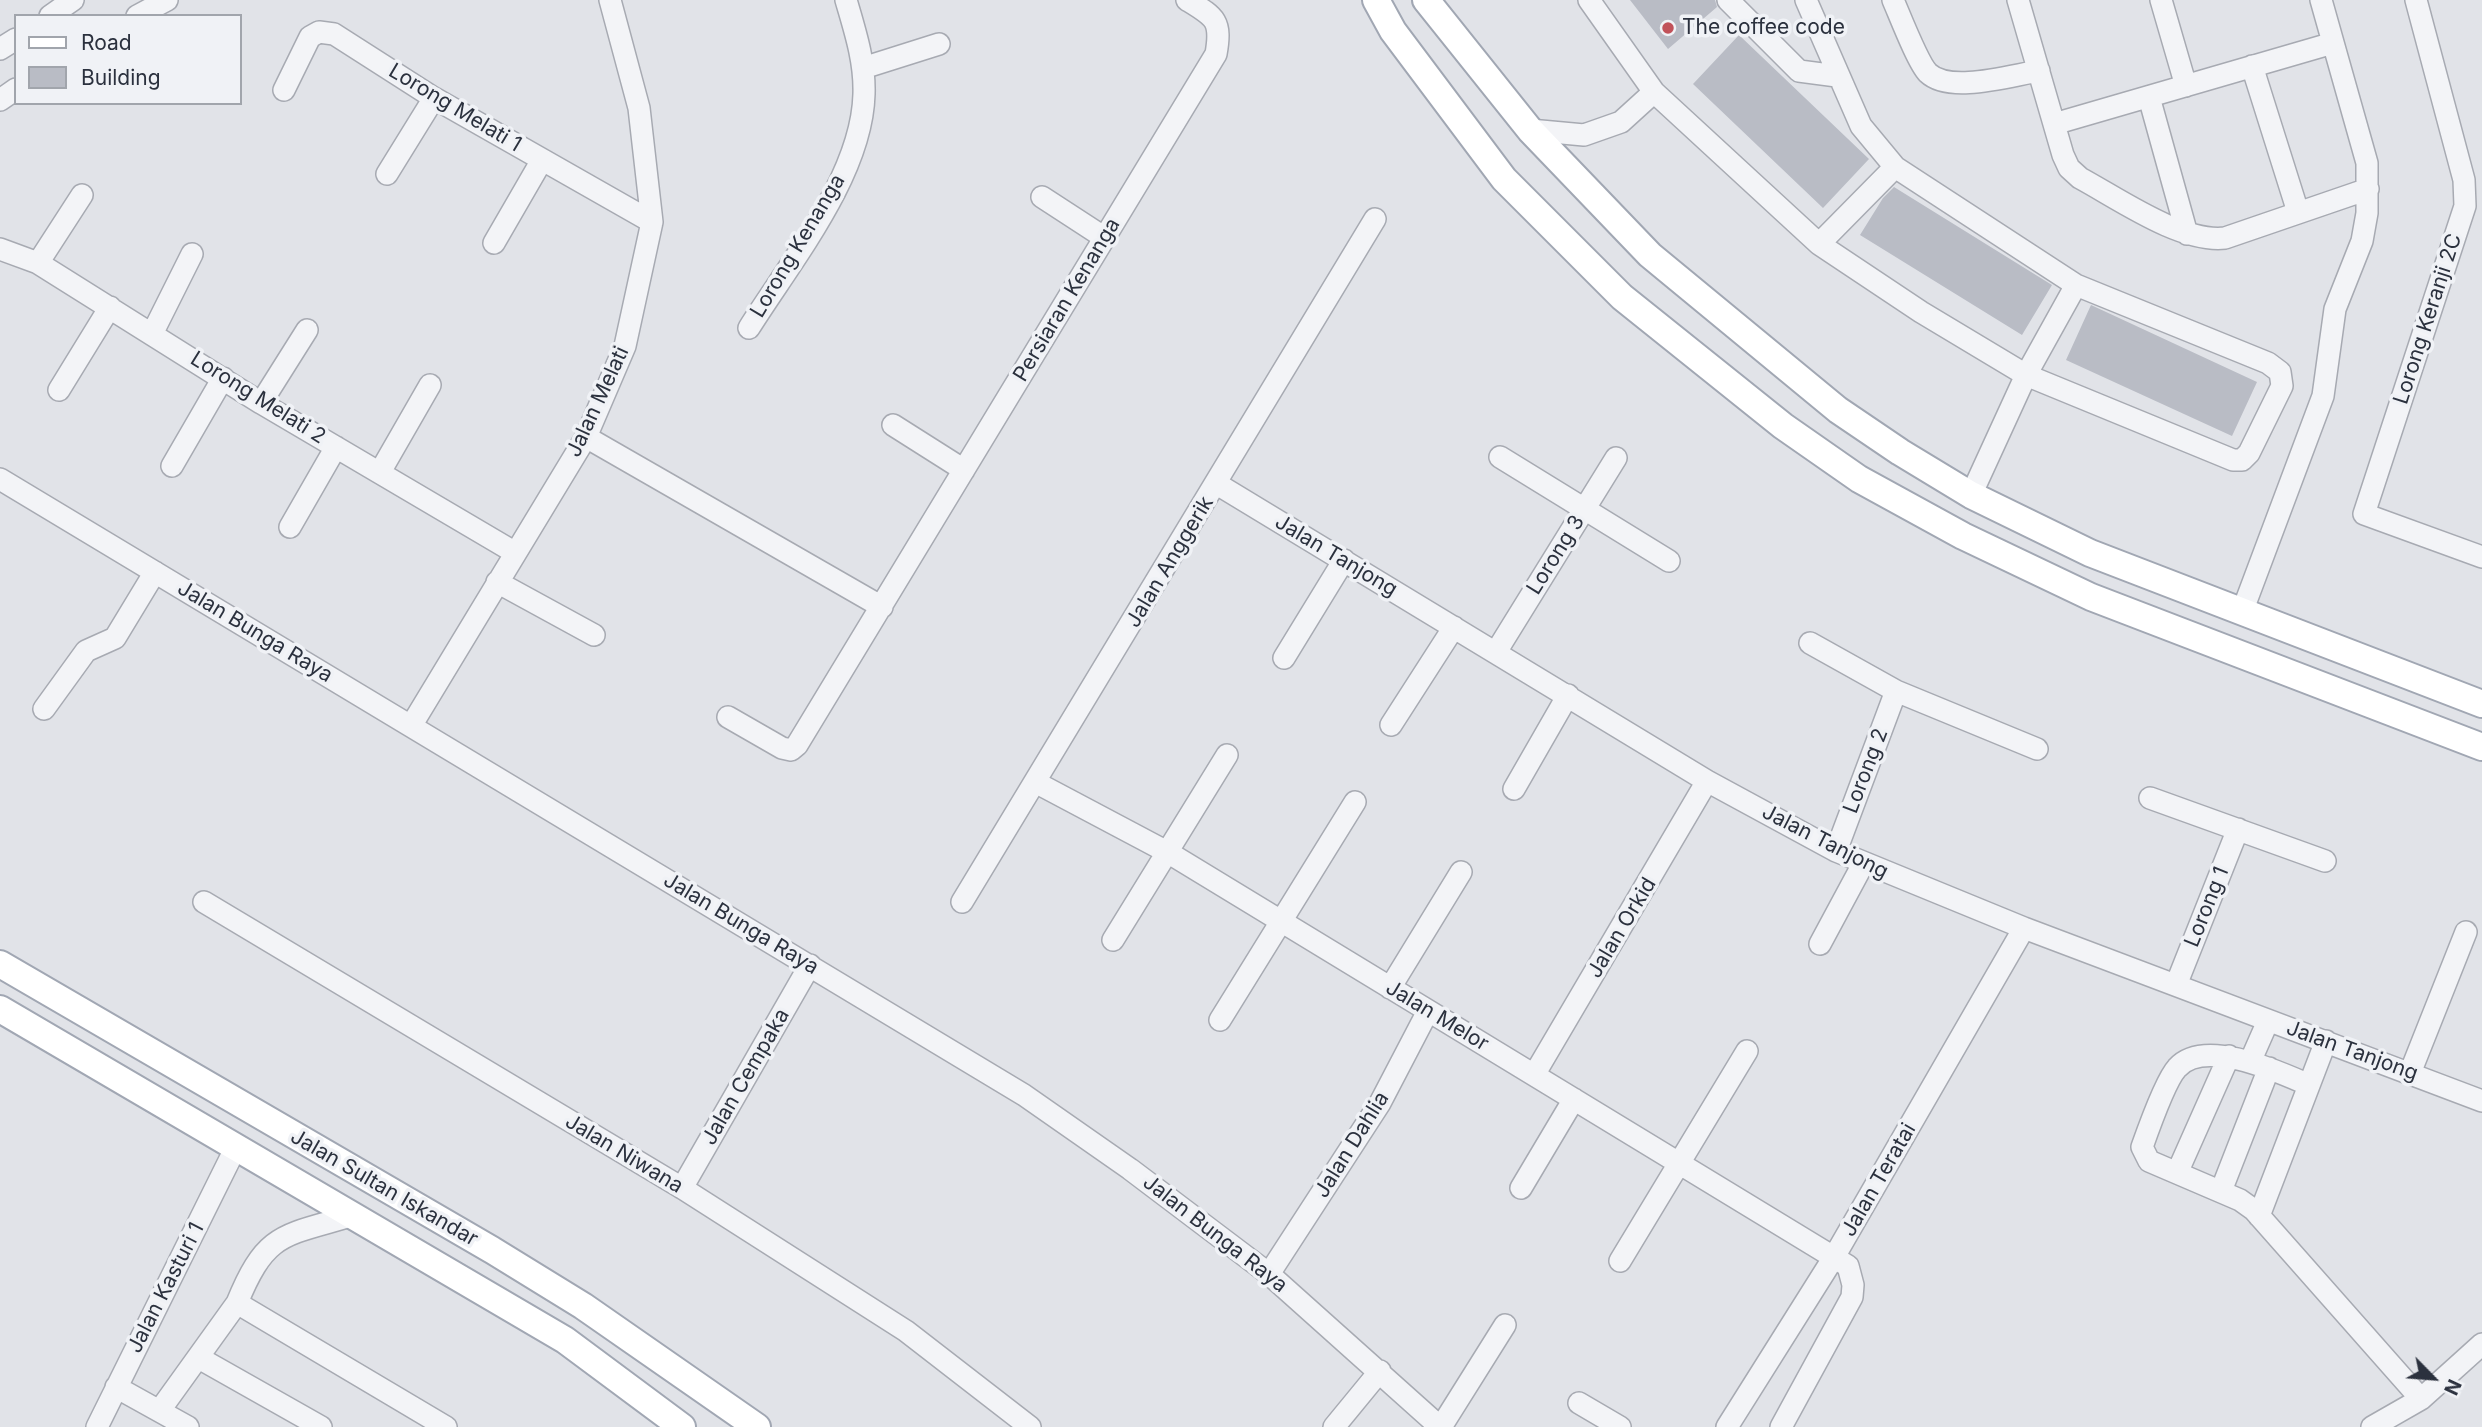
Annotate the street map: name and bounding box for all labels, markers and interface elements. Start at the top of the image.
legend [14,14,242,105]
place label: The coffee code [1682,15,1845,41]
marker: The coffee code [1660,20,1676,36]
text: Road [81,30,132,55]
street label: Lorong Melati 1 [384,58,526,158]
text: Building [81,65,161,90]
street label: Lorong Kenanga [745,170,851,322]
street label: Persiaran Kenanga [1008,214,1126,386]
street label: Lorong Keranji 2C [2389,231,2467,407]
street label: Jalan Melati [561,343,635,461]
street label: Lorong Melati 2 [186,346,330,450]
street label: Jalan Anggerik [1121,492,1219,632]
street label: Jalan Tanjong [1270,510,1402,602]
street label: Lorong 3 [1522,511,1590,599]
street label: Jalan Bunga Raya [173,576,337,688]
street label: Lorong 2 [1838,725,1894,817]
street label: Jalan Tanjong [1758,799,1892,885]
street label: Lorong 1 [2180,863,2234,951]
street label: Jalan Bunga Raya [659,868,823,980]
street label: Jalan Orkid [1582,873,1662,983]
street label: Jalan Melor [1381,975,1493,1057]
street label: Jalan Cempaka [697,1004,795,1150]
street label: Jalan Tanjong [2283,1016,2421,1086]
street label: Jalan Dahlia [1309,1087,1395,1203]
street label: Jalan Niwana [560,1109,688,1199]
street label: Jalan Teratai [1836,1119,1922,1241]
street label: Jalan Sultan Iskandar [286,1124,482,1252]
street label: Jalan Bunga Raya [1138,1170,1292,1298]
street label: Jalan Kasturi 1 [122,1219,210,1357]
north arrow [2398,1343,2468,1413]
text: N [2439,1376,2466,1399]

